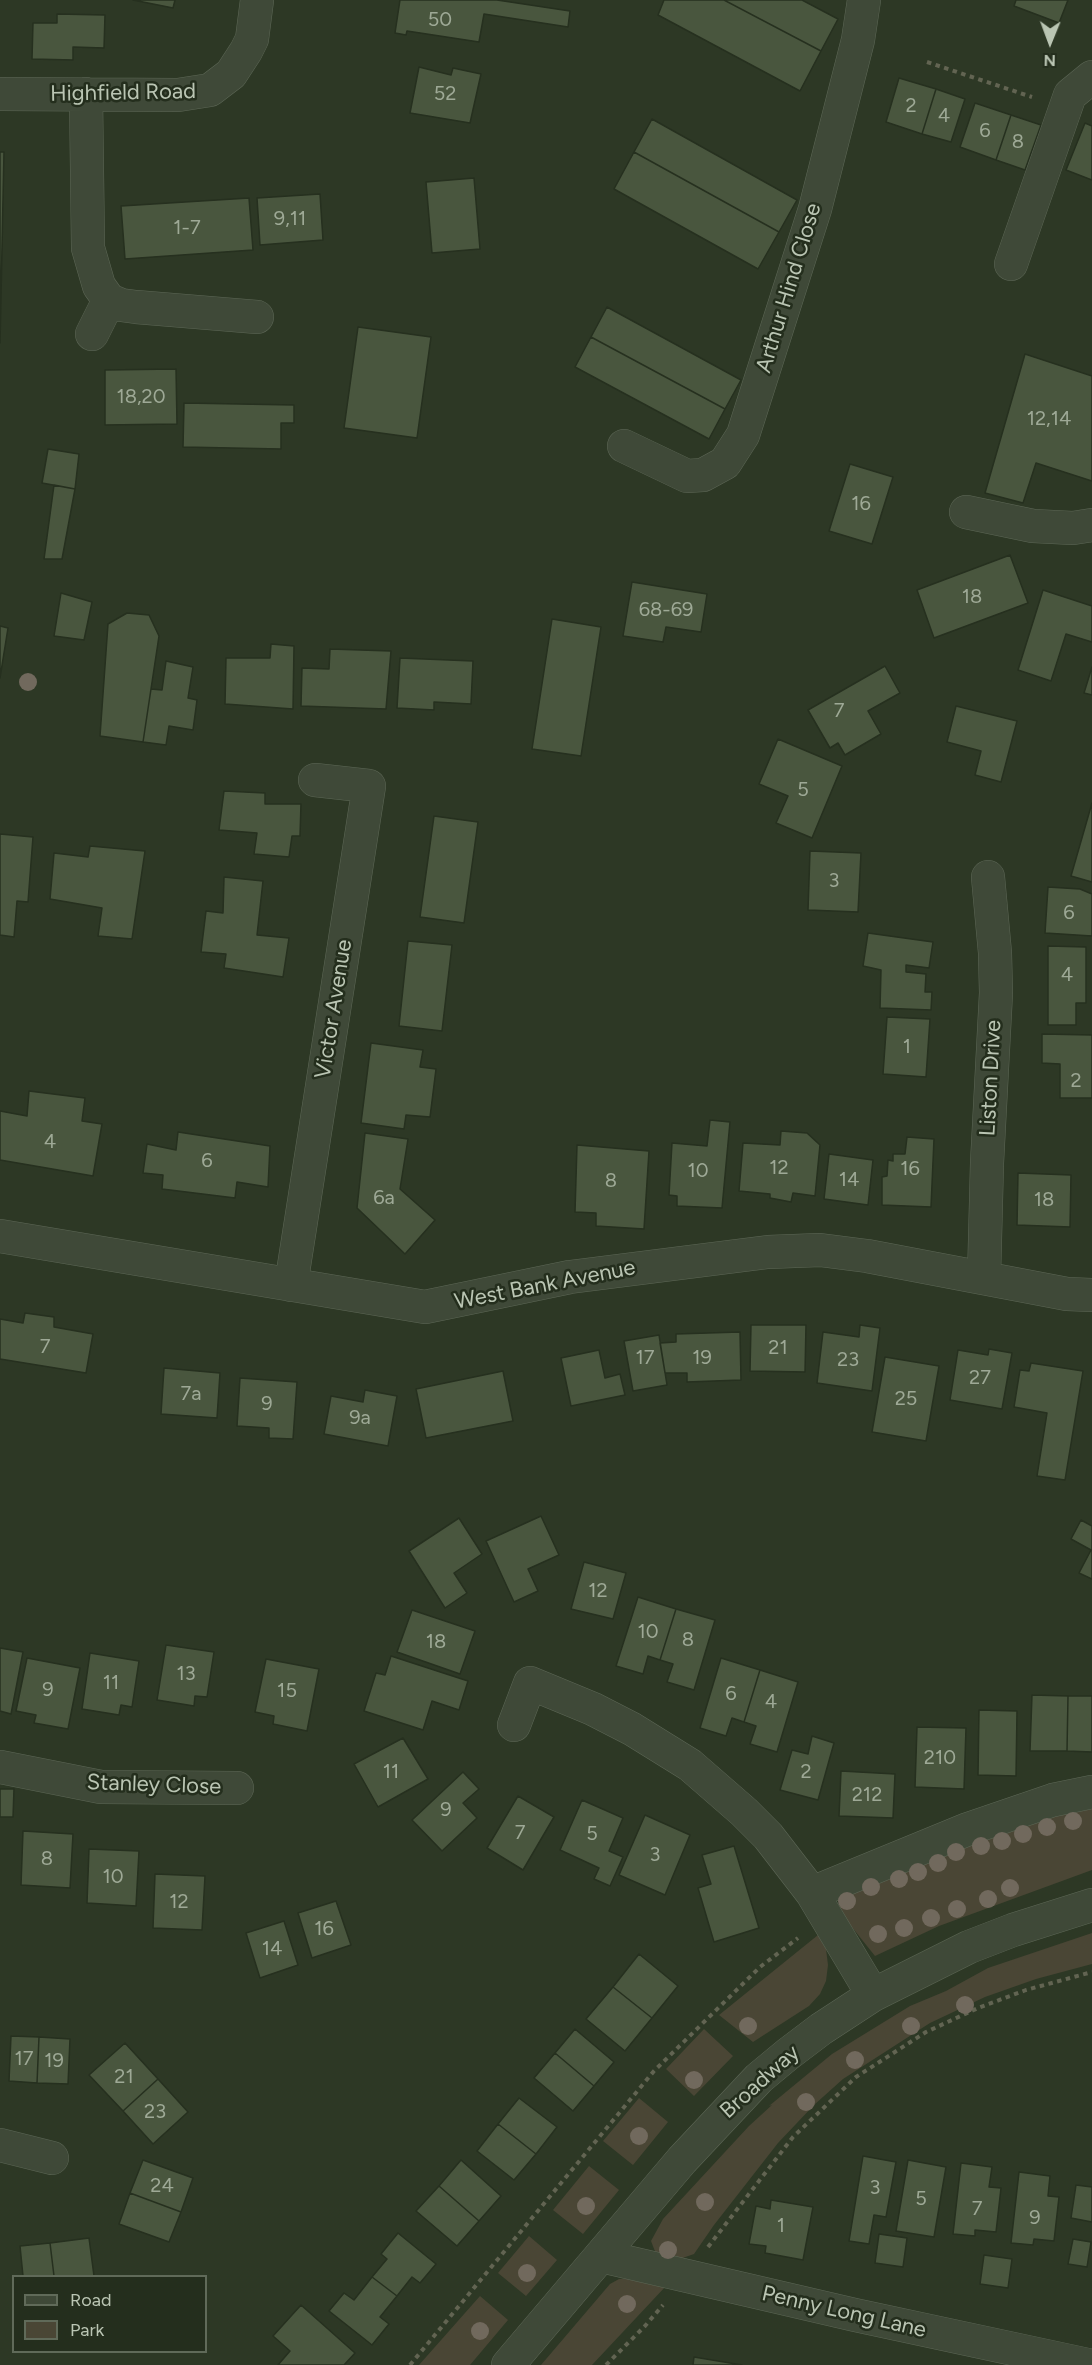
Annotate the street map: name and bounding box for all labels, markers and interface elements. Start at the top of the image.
house number: 50 [428,8,452,32]
north arrow [1020,12,1080,72]
text: N [1043,51,1056,70]
street label: Highfield Road [50,79,196,107]
house number: 52 [434,82,456,106]
house number: 2 [905,94,917,118]
house number: 4 [938,104,950,128]
house number: 6 [979,119,991,143]
house number: 8 [1012,130,1024,154]
street label: Arthur Hind Close [751,200,827,376]
house number: 9,11 [274,207,306,231]
house number: 1-7 [173,216,201,240]
house number: 18,20 [116,385,166,409]
house number: 12,14 [1027,407,1071,431]
house number: 16 [851,492,871,516]
house number: 18 [962,585,982,609]
house number: 68-69 [639,598,693,622]
house number: 7 [834,699,844,723]
house number: 5 [797,778,809,802]
house number: 3 [829,869,839,893]
house number: 6 [1063,901,1075,925]
street label: Victor Avenue [310,938,358,1080]
house number: 4 [1061,963,1073,987]
street label: Liston Drive [975,1019,1007,1137]
house number: 1 [903,1035,911,1059]
house number: 2 [1070,1069,1082,1093]
house number: 4 [44,1130,56,1154]
house number: 6 [201,1149,213,1173]
house number: 12 [769,1156,789,1180]
house number: 16 [900,1157,920,1181]
house number: 10 [687,1159,709,1183]
house number: 14 [839,1168,859,1192]
house number: 8 [605,1169,617,1193]
house number: 6a [373,1186,395,1210]
house number: 18 [1034,1188,1054,1212]
street label: West Bank Avenue [452,1255,638,1315]
house number: 7 [40,1335,50,1359]
house number: 21 [768,1336,788,1360]
house number: 17 [636,1346,654,1370]
house number: 19 [692,1346,712,1370]
house number: 23 [837,1348,859,1372]
house number: 27 [969,1366,991,1390]
house number: 7a [181,1382,201,1406]
house number: 25 [895,1387,917,1411]
house number: 9 [261,1392,273,1416]
house number: 9a [349,1406,371,1430]
house number: 12 [588,1579,608,1603]
house number: 10 [637,1620,659,1644]
house number: 8 [682,1628,694,1652]
house number: 18 [426,1630,446,1654]
house number: 13 [176,1662,196,1686]
house number: 11 [103,1671,119,1695]
house number: 9 [42,1678,54,1702]
house number: 15 [277,1679,297,1703]
house number: 6 [725,1682,737,1706]
house number: 4 [765,1690,777,1714]
house number: 210 [924,1746,956,1770]
house number: 11 [383,1760,399,1784]
house number: 2 [800,1760,812,1784]
street label: Stanley Close [86,1769,222,1801]
house number: 212 [852,1783,882,1807]
house number: 9 [440,1798,452,1822]
house number: 7 [515,1821,525,1845]
house number: 5 [586,1822,598,1846]
house number: 3 [650,1843,660,1867]
house number: 8 [41,1847,53,1871]
house number: 10 [102,1865,124,1889]
house number: 12 [169,1890,189,1914]
house number: 16 [314,1917,334,1941]
house number: 14 [262,1937,282,1961]
street label: Broadway [715,2040,805,2124]
house number: 17 [15,2047,33,2071]
house number: 19 [44,2049,64,2073]
house number: 21 [114,2065,134,2089]
house number: 23 [144,2100,166,2124]
house number: 24 [150,2174,174,2198]
house number: 3 [870,2176,880,2200]
house number: 5 [915,2187,927,2211]
house number: 7 [972,2197,982,2221]
house number: 9 [1029,2206,1041,2230]
house number: 1 [777,2214,785,2238]
legend [12,2275,207,2353]
street label: Penny Long Lane [759,2280,929,2344]
text: Road [70,2289,111,2311]
text: Park [70,2319,104,2341]

